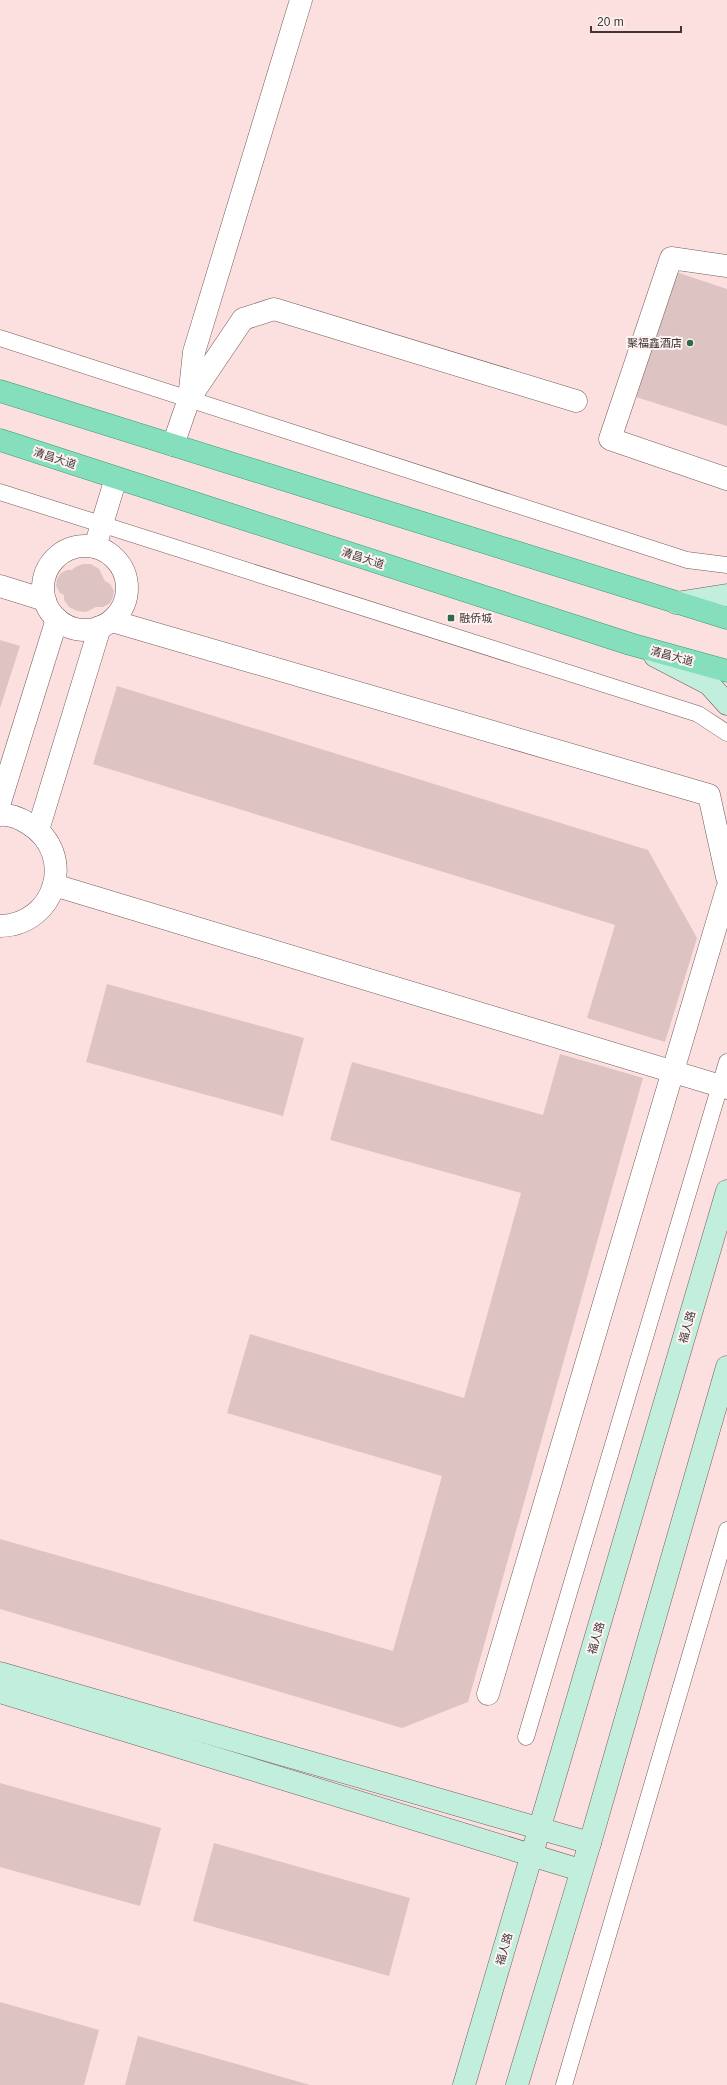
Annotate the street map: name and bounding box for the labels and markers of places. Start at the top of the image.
place label: 聚福鑫酒店 [627,337,682,349]
marker: 聚福鑫酒店 [685,338,695,348]
place label: 融侨城 [459,612,492,624]
marker: 融侨城 [446,613,456,623]

